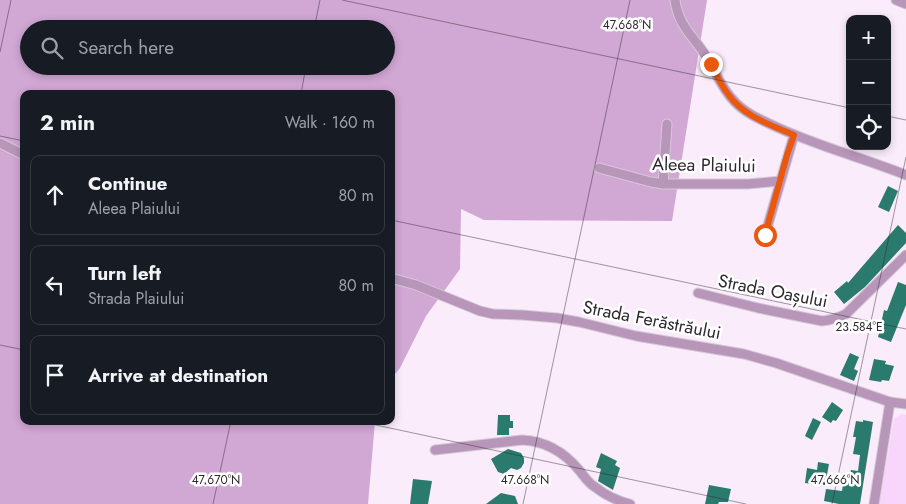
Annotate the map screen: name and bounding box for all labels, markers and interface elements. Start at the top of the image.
map controls [846,15,891,150]
button: + [846,15,891,60]
text: 47.668°N [603,16,651,34]
search box [20,20,395,75]
icon: search [38,34,66,62]
text: Search here [78,34,174,61]
route end [700,53,723,76]
button: − [846,60,891,105]
button: locate [846,105,891,150]
text: 2 min [40,108,95,138]
text: Walk · 160 m [285,111,375,134]
street label: Aleea Plaiului [652,151,756,179]
text: Continue [88,170,167,197]
icon: ahead [41,181,69,209]
text: 80 m [338,184,374,207]
text: Aleea Plaiului [88,197,180,220]
route start [754,224,777,247]
text: Turn left [88,260,161,287]
street label: Strada Oașului [716,268,830,314]
icon: left [41,271,69,299]
text: 80 m [338,274,374,297]
text: Strada Plaiului [88,287,184,310]
street label: Strada Ferăstrăului [581,294,723,346]
text: 23.584°E [835,318,883,336]
icon: arrive [41,361,69,389]
text: Arrive at destination [88,362,268,389]
text: 47.670°N [192,471,240,489]
text: 47.668°N [501,471,549,489]
text: 47.666°N [810,471,860,489]

